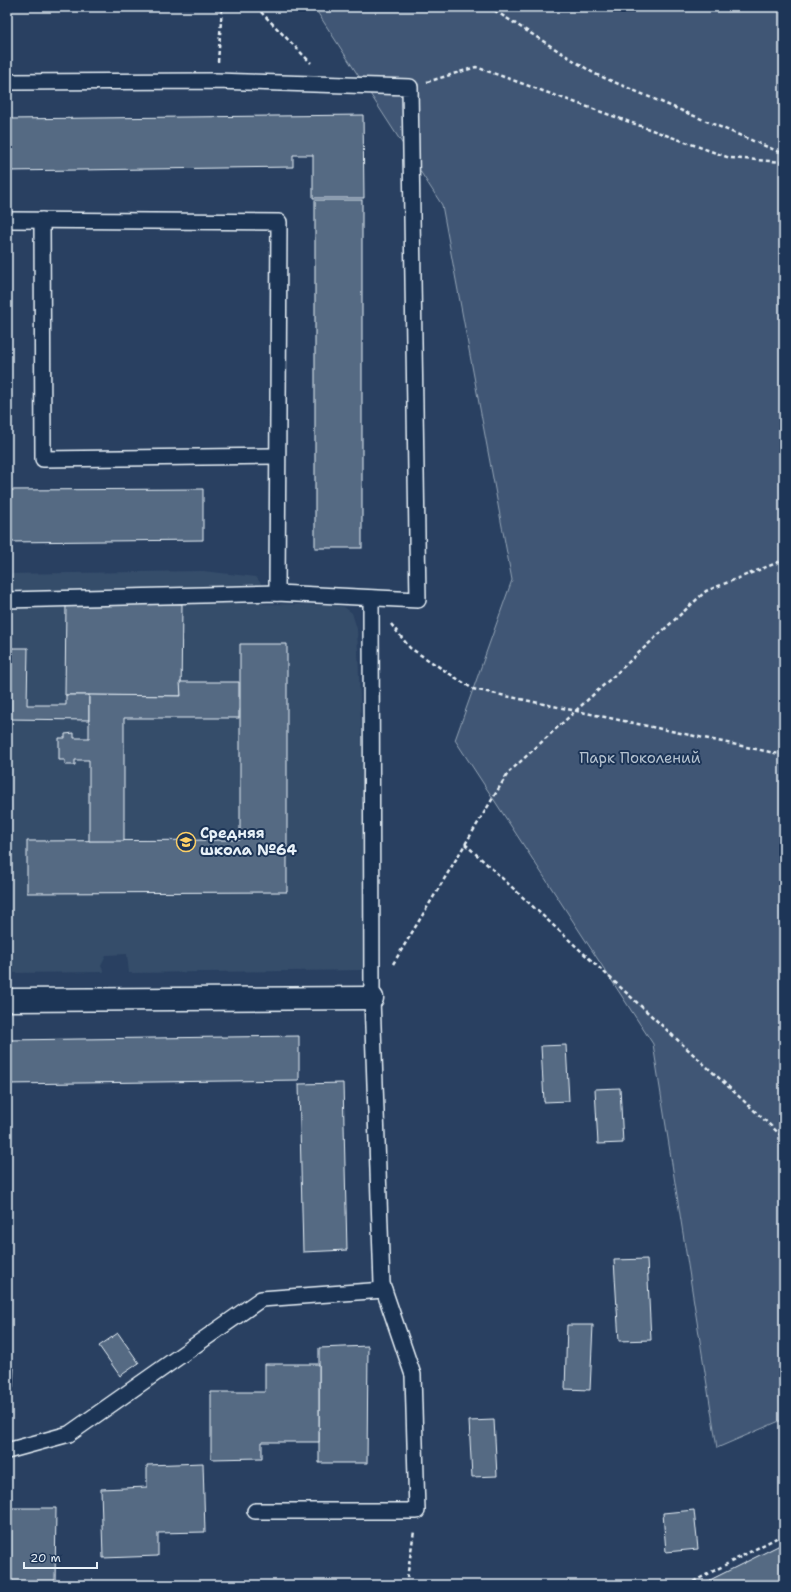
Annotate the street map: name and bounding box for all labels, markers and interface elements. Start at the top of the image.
park label: Парк Поколений [579,748,701,768]
place label: Средняя школа №64 [200,823,298,860]
school or university icon: Средняя школа №64 [175,831,197,853]
scale bar [24,1544,97,1570]
text: 20 m [30,1550,61,1566]

